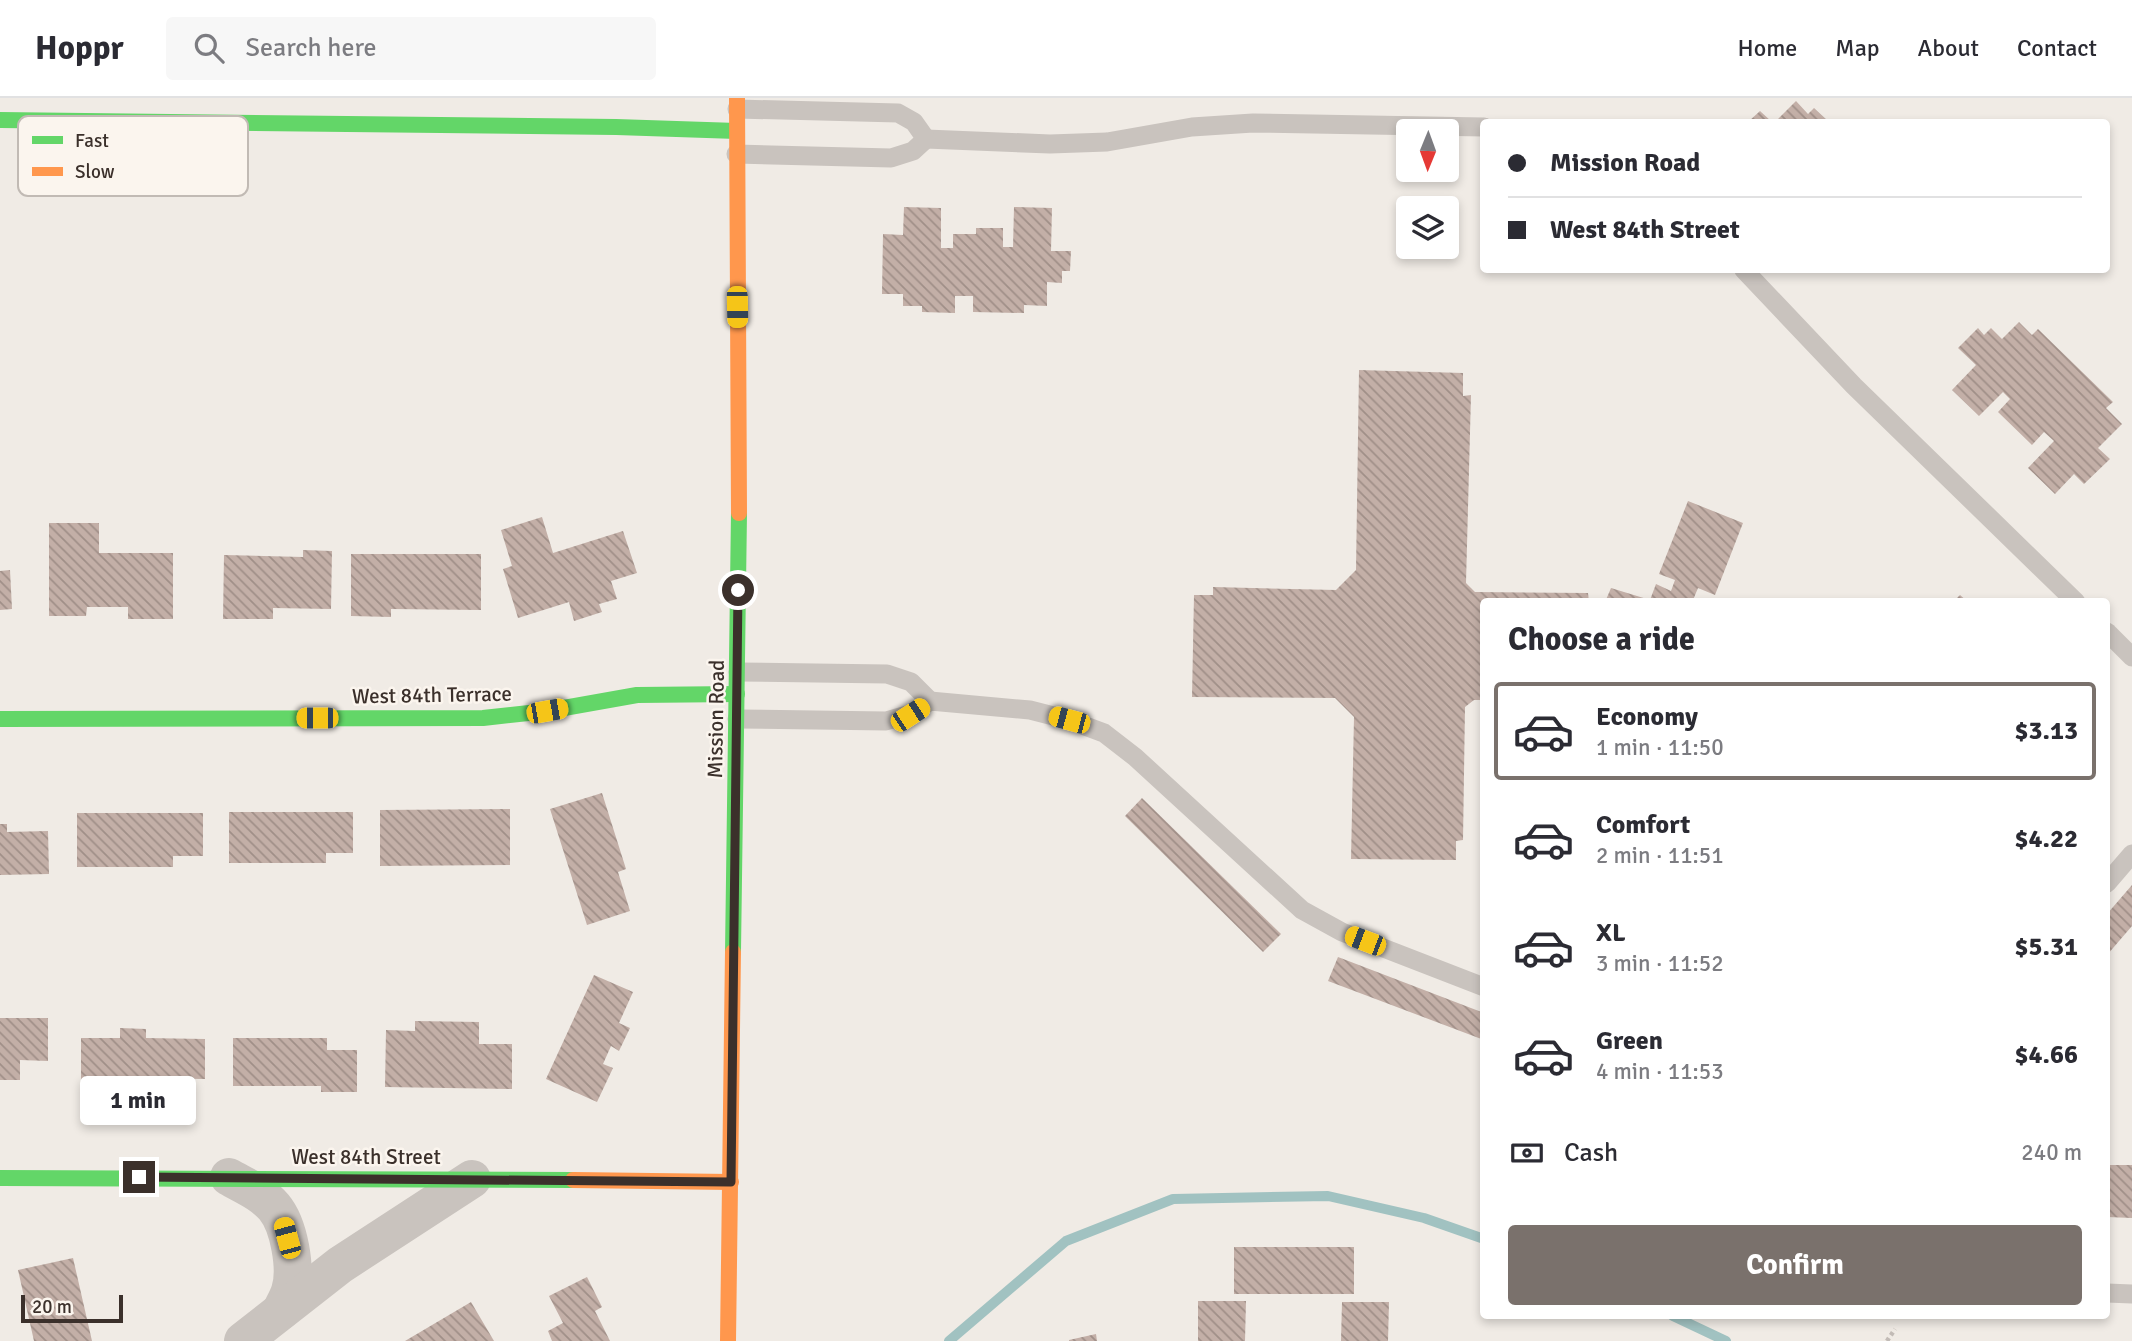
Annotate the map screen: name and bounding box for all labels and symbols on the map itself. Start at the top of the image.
legend [18,116,248,196]
north arrow [1396,119,1460,182]
text: Fast [75,129,109,153]
text: Slow [75,160,115,184]
car [727,286,748,328]
route start [722,574,754,606]
street label: Mission Road [702,659,730,779]
street label: West 84th Terrace [352,681,512,709]
car [887,695,934,735]
car [525,697,570,725]
car [1046,704,1093,736]
car [297,708,339,729]
car [1342,924,1389,958]
callout: 1 min [81,1076,197,1124]
street label: West 84th Street [291,1144,441,1170]
route end [123,1161,155,1193]
car [272,1215,303,1261]
scale bar [21,1292,122,1324]

